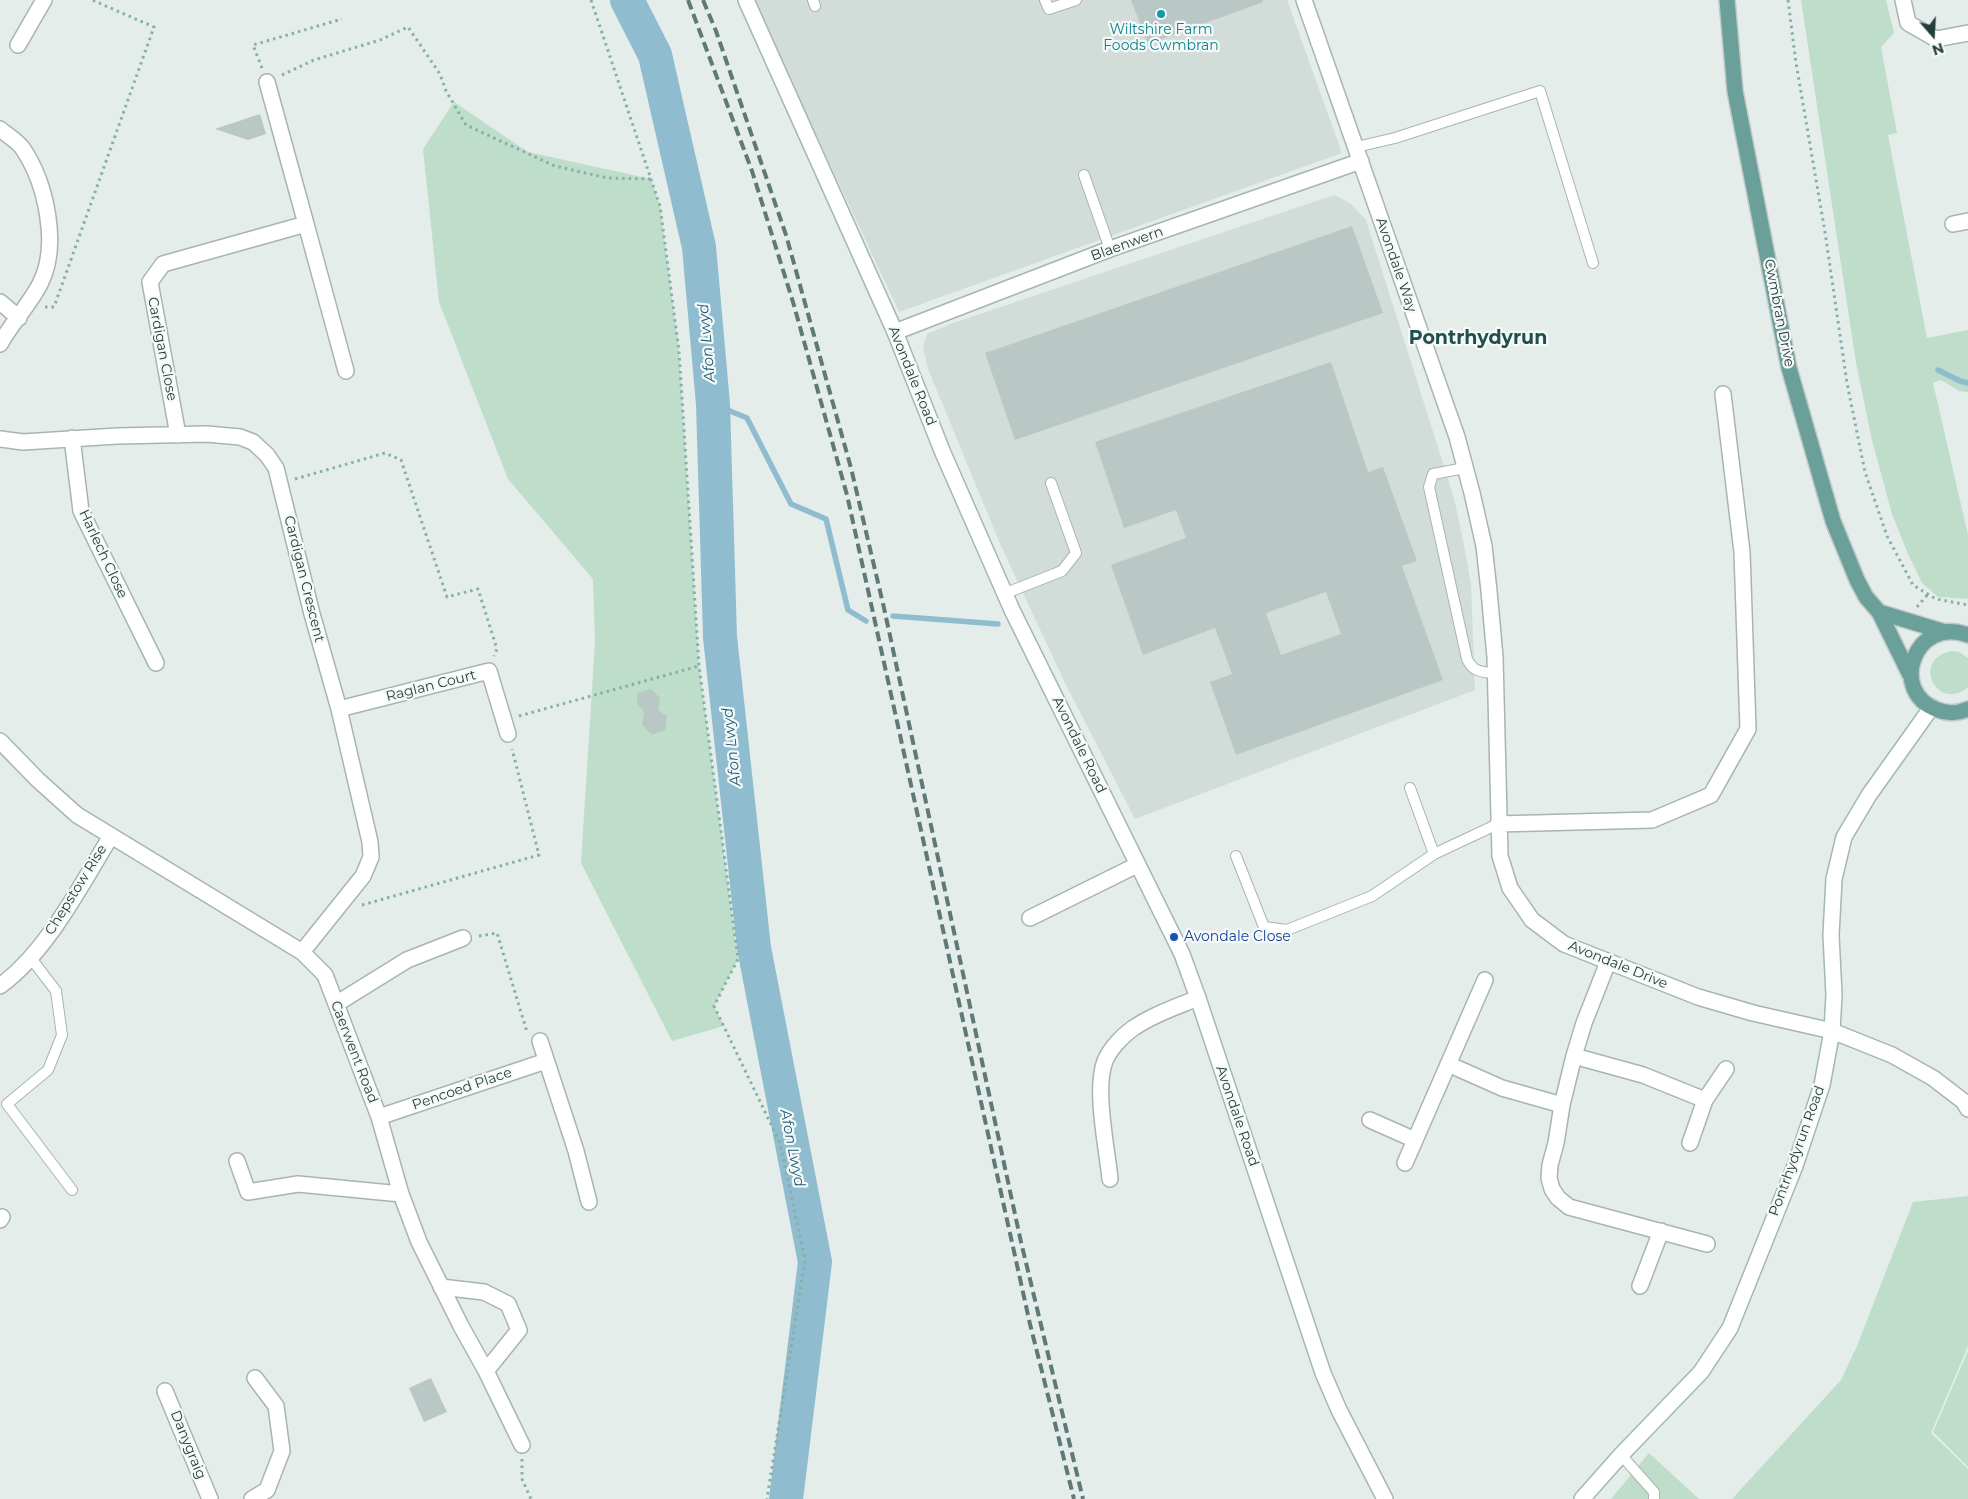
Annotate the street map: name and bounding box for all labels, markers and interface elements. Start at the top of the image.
marker: Wiltshire Farm Foods Cwmbran [1155,8,1167,20]
north arrow [1908,10,1958,60]
place label: Wiltshire Farm Foods Cwmbran [1103,22,1219,54]
text: N [1930,39,1946,60]
street label: Avondale Way [1372,215,1420,315]
street label: Blaenwern [1088,223,1166,265]
street label: Cwmbran Drive [1760,258,1798,368]
street label: Cardigan Close [144,296,180,402]
water label: Afon Lwyd [695,303,719,383]
street label: Avondale Road [884,324,940,428]
district label: Pontrhydyrun [1409,327,1547,349]
street label: Harlech Close [75,507,131,601]
street label: Cardigan Crescent [280,514,328,644]
street label: Raglan Court [384,667,478,705]
street label: Avondale Road [1048,694,1110,796]
water label: Afon Lwyd [719,707,745,787]
street label: Chepstow Rise [42,842,110,938]
place label: Avondale Close [1184,929,1291,945]
marker: Avondale Close [1168,931,1180,943]
street label: Avondale Drive [1566,937,1670,993]
street label: Caerwent Road [327,998,381,1106]
street label: Avondale Road [1212,1063,1262,1169]
street label: Pencoed Place [410,1064,514,1114]
street label: Pontrhydyrun Road [1766,1083,1828,1219]
water label: Afon Lwyd [776,1108,808,1188]
street label: Danygraig [167,1408,209,1482]

